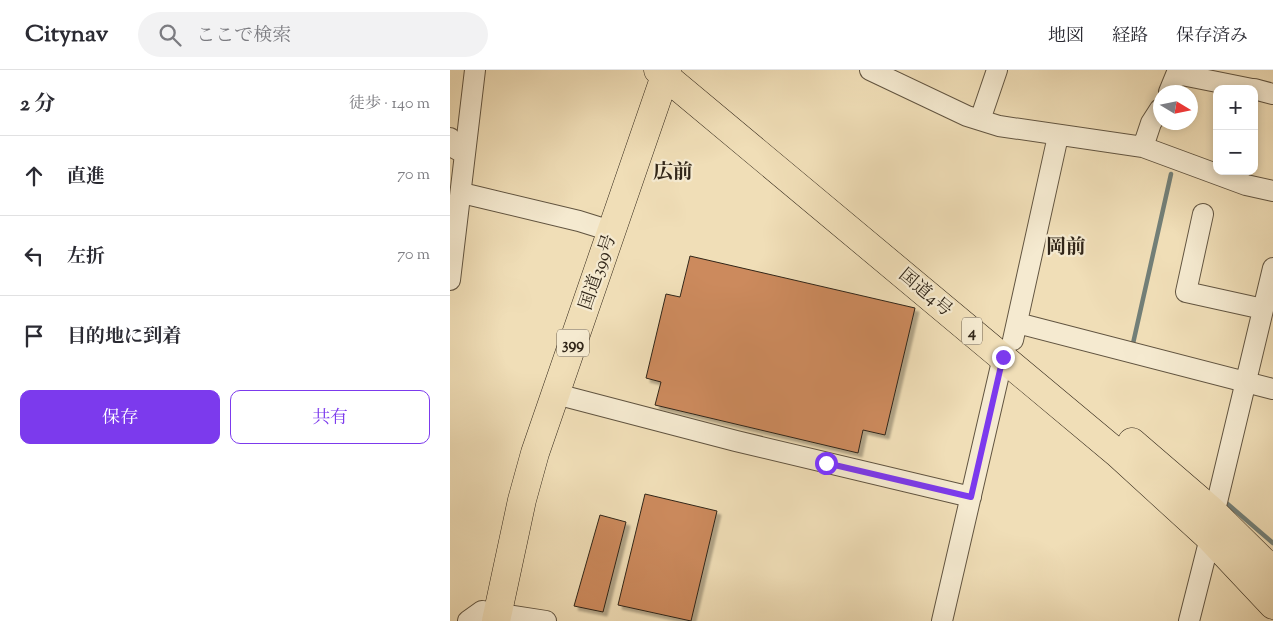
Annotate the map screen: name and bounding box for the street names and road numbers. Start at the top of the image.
street label: 国道399号 [574,231,624,314]
street label: 国道4号 [892,263,957,324]
road number: 4 [962,318,982,344]
road number: 399 [557,330,589,356]

